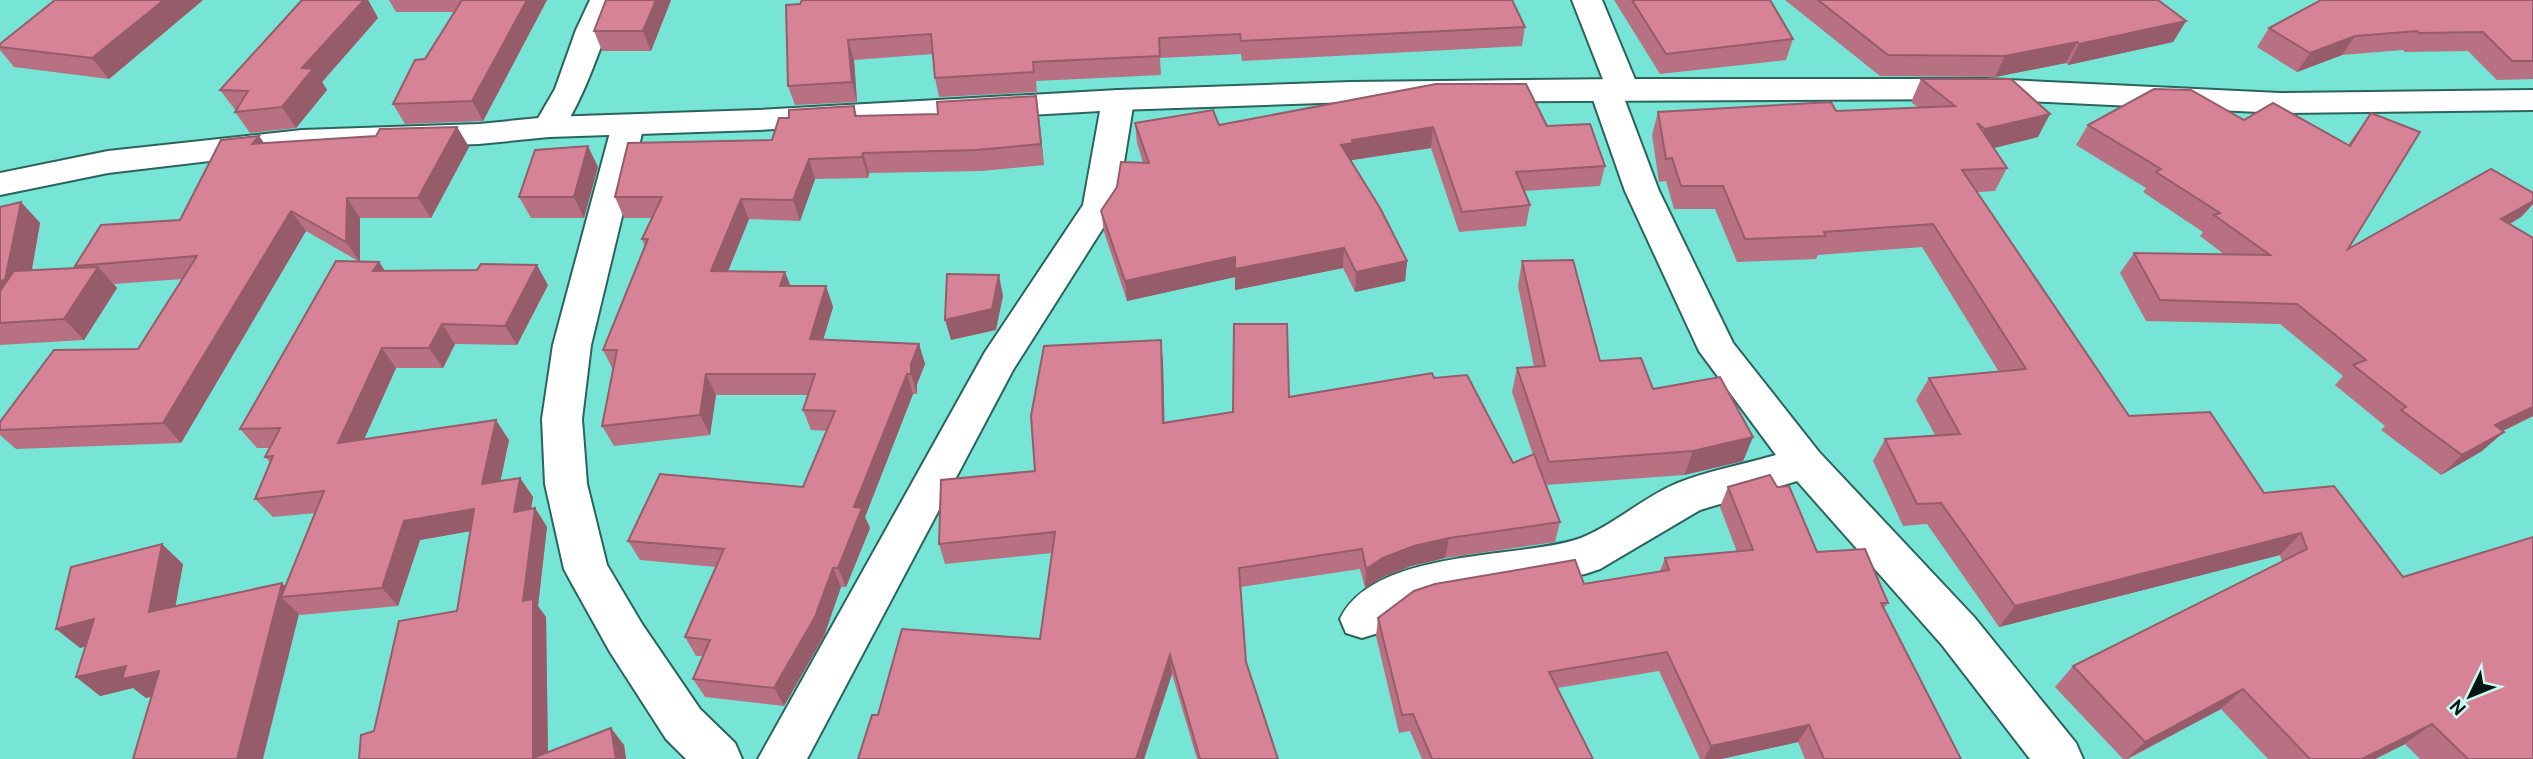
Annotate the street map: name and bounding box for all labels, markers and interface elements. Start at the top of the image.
north arrow [2435,661,2505,731]
text: N [2445,694,2471,720]

